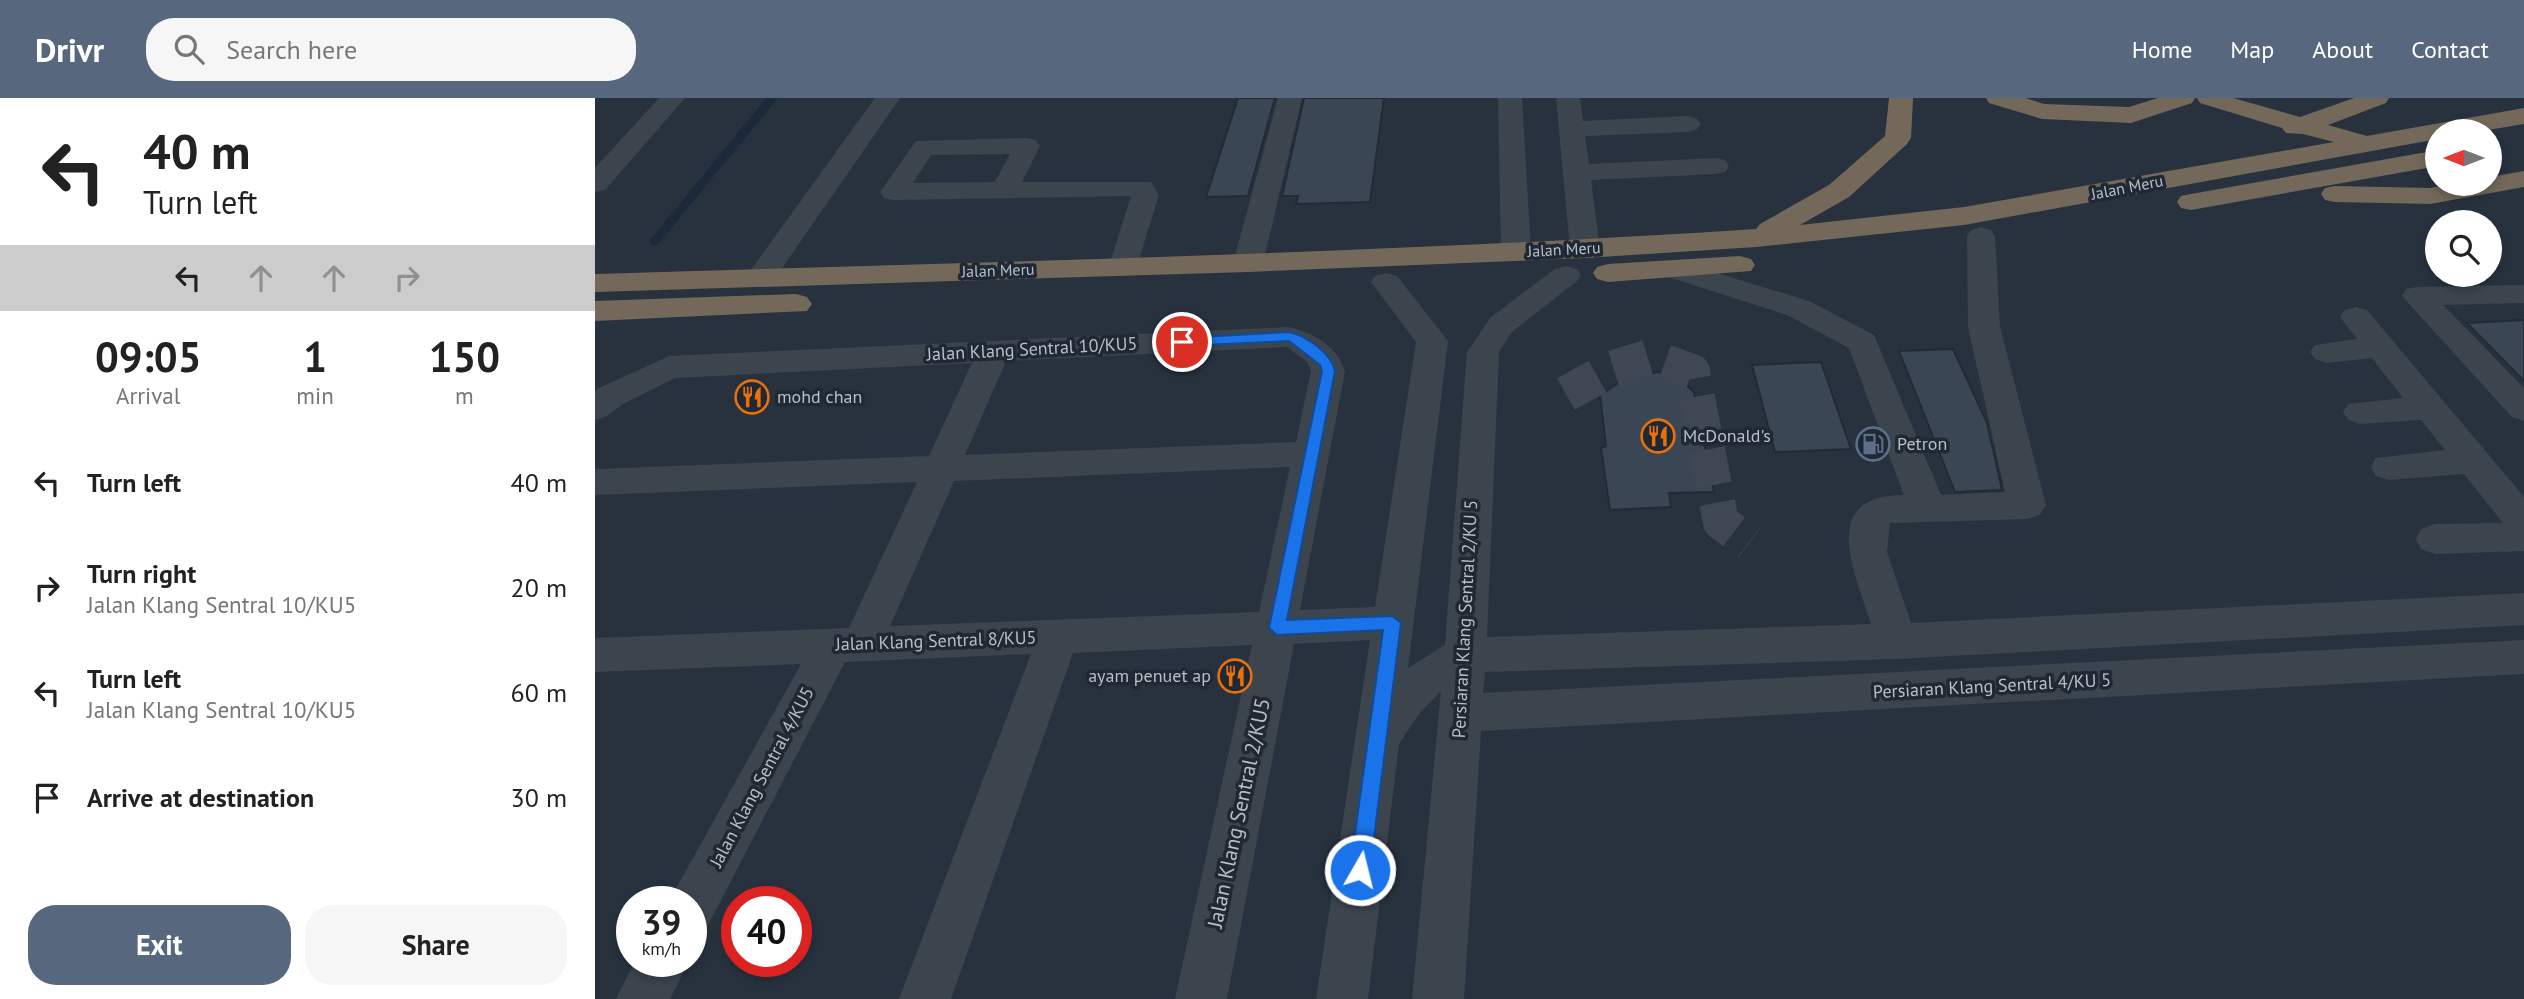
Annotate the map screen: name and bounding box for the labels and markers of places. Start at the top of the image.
pin [1152,312,1212,372]
restaurant icon: mohd chan [733,378,771,416]
place label: mohd chan [777,385,862,408]
restaurant icon: McDonald's [1639,417,1677,455]
place label: McDonald's [1683,424,1771,447]
fuel station icon: Petron [1854,425,1892,463]
place label: Petron [1897,432,1947,455]
restaurant icon: ayam penuet ap [1216,657,1254,695]
place label: ayam penuet ap [1088,664,1211,687]

